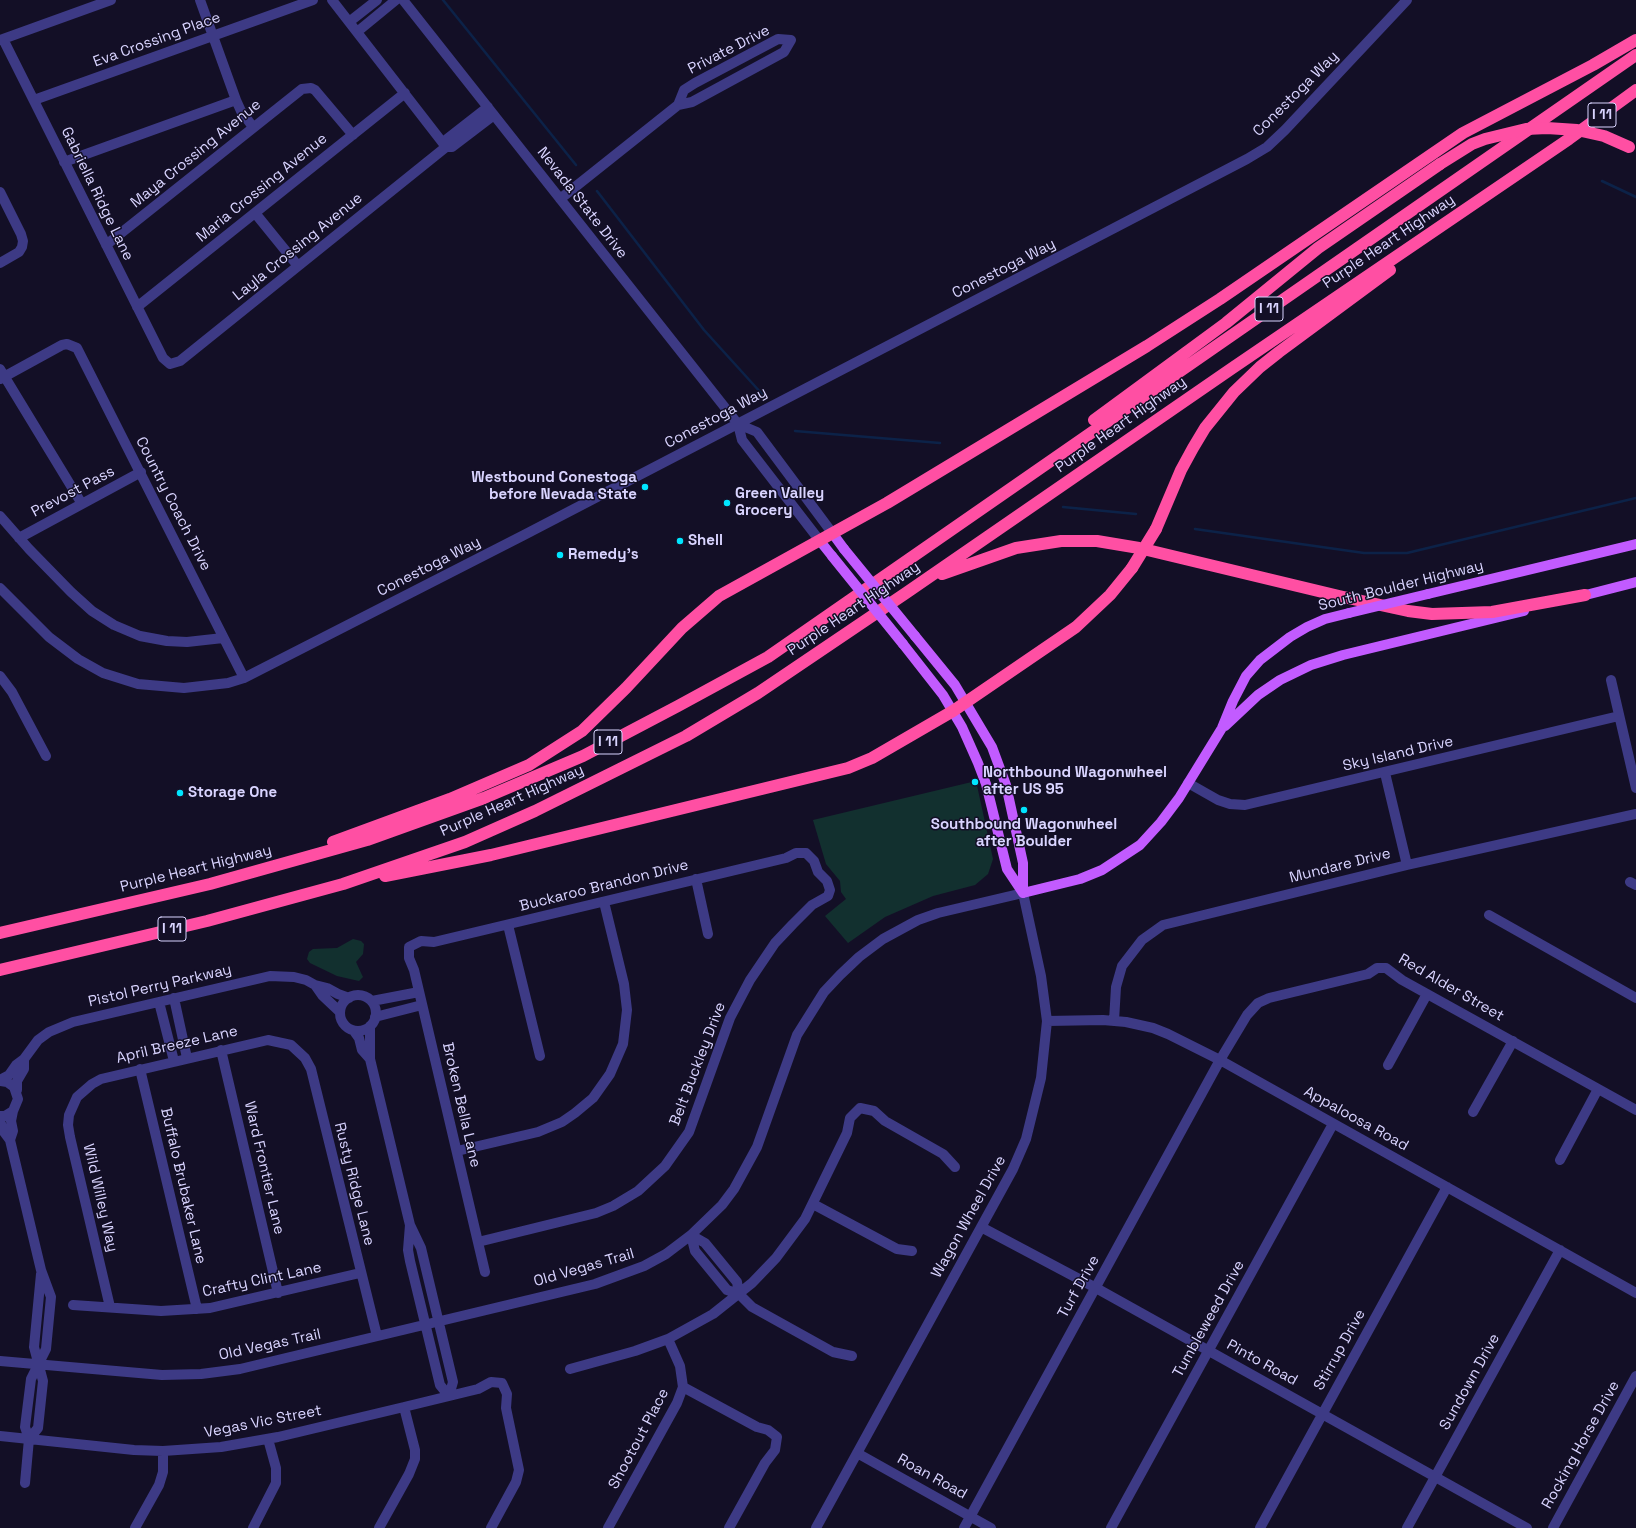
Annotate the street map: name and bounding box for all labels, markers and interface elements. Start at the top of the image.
street label: Eva Crossing Place [91,9,223,71]
street label: Private Drive [685,22,773,78]
street label: Conestoga Way [1250,48,1342,140]
street label: Maya Crossing Avenue [127,96,265,212]
road number: I 11 [1588,103,1616,127]
street label: Gabriella Ridge Lane [57,124,137,264]
street label: Maria Crossing Avenue [193,130,331,246]
street label: Nevada State Drive [533,144,631,262]
street label: Layla Crossing Avenue [230,189,366,305]
street label: Purple Heart Highway [1320,191,1458,293]
street label: Conestoga Way [949,235,1059,303]
road number: I 11 [1255,297,1283,321]
street label: Purple Heart Highway [1052,373,1190,477]
street label: Conestoga Way [662,383,770,453]
street label: Country Coach Drive [131,434,215,574]
street label: Prevost Pass [28,463,118,521]
place label: Westbound Conestoga before Nevada State [471,469,637,504]
marker: Westbound Conestoga before Nevada State [640,482,650,492]
place label: Green Valley Grocery [735,485,824,520]
marker: Green Valley Grocery [722,498,732,508]
place label: Shell [688,532,723,550]
street label: Conestoga Way [374,533,484,601]
marker: Shell [675,536,685,546]
place label: Remedy's [568,546,639,564]
marker: Remedy's [555,550,565,560]
street label: South Boulder Highway [1317,557,1485,615]
street label: Purple Heart Highway [785,558,923,660]
road number: I 11 [594,730,622,754]
street label: Sky Island Drive [1341,733,1455,775]
street label: Purple Heart Highway [437,761,587,841]
place label: Northbound Wagonwheel after US 95 [983,764,1167,799]
marker: Northbound Wagonwheel after US 95 [970,777,980,787]
place label: Storage One [188,784,277,802]
marker: Storage One [175,788,185,798]
marker: Southbound Wagonwheel after Boulder [1019,805,1029,815]
place label: Southbound Wagonwheel after Boulder [931,816,1117,851]
street label: Purple Heart Highway [118,841,274,897]
street label: Mundare Drive [1288,845,1392,887]
street label: Buckaroo Brandon Drive [518,856,690,916]
road number: I 11 [158,917,186,941]
street label: Red Alder Street [1395,950,1507,1026]
street label: Pistol Perry Parkway [87,961,233,1011]
street label: Belt Buckley Drive [666,1000,730,1128]
street label: April Breeze Lane [115,1022,239,1068]
street label: Broken Bella Lane [438,1041,484,1169]
street label: Appaloosa Road [1301,1083,1411,1155]
street label: Ward Frontier Lane [240,1100,288,1236]
street label: Buffalo Brubaker Lane [156,1106,210,1266]
street label: Rusty Ridge Lane [330,1121,378,1247]
street label: Wild Willey Way [79,1142,121,1254]
street label: Wagon Wheel Drive [928,1153,1010,1281]
street label: Old Vegas Trail [532,1245,636,1291]
street label: Turf Drive [1054,1252,1104,1322]
street label: Tumbleweed Drive [1169,1257,1249,1381]
street label: Crafty Clint Lane [201,1259,323,1301]
street label: Stirrup Drive [1310,1306,1370,1394]
street label: Old Vegas Trail [217,1325,323,1365]
street label: Sundown Drive [1436,1331,1504,1433]
street label: Pinto Road [1223,1336,1301,1390]
street label: Rocking Horse Drive [1538,1378,1624,1512]
street label: Shootout Place [605,1386,673,1492]
street label: Vegas Vic Street [203,1402,323,1442]
street label: Roan Road [894,1450,970,1504]

